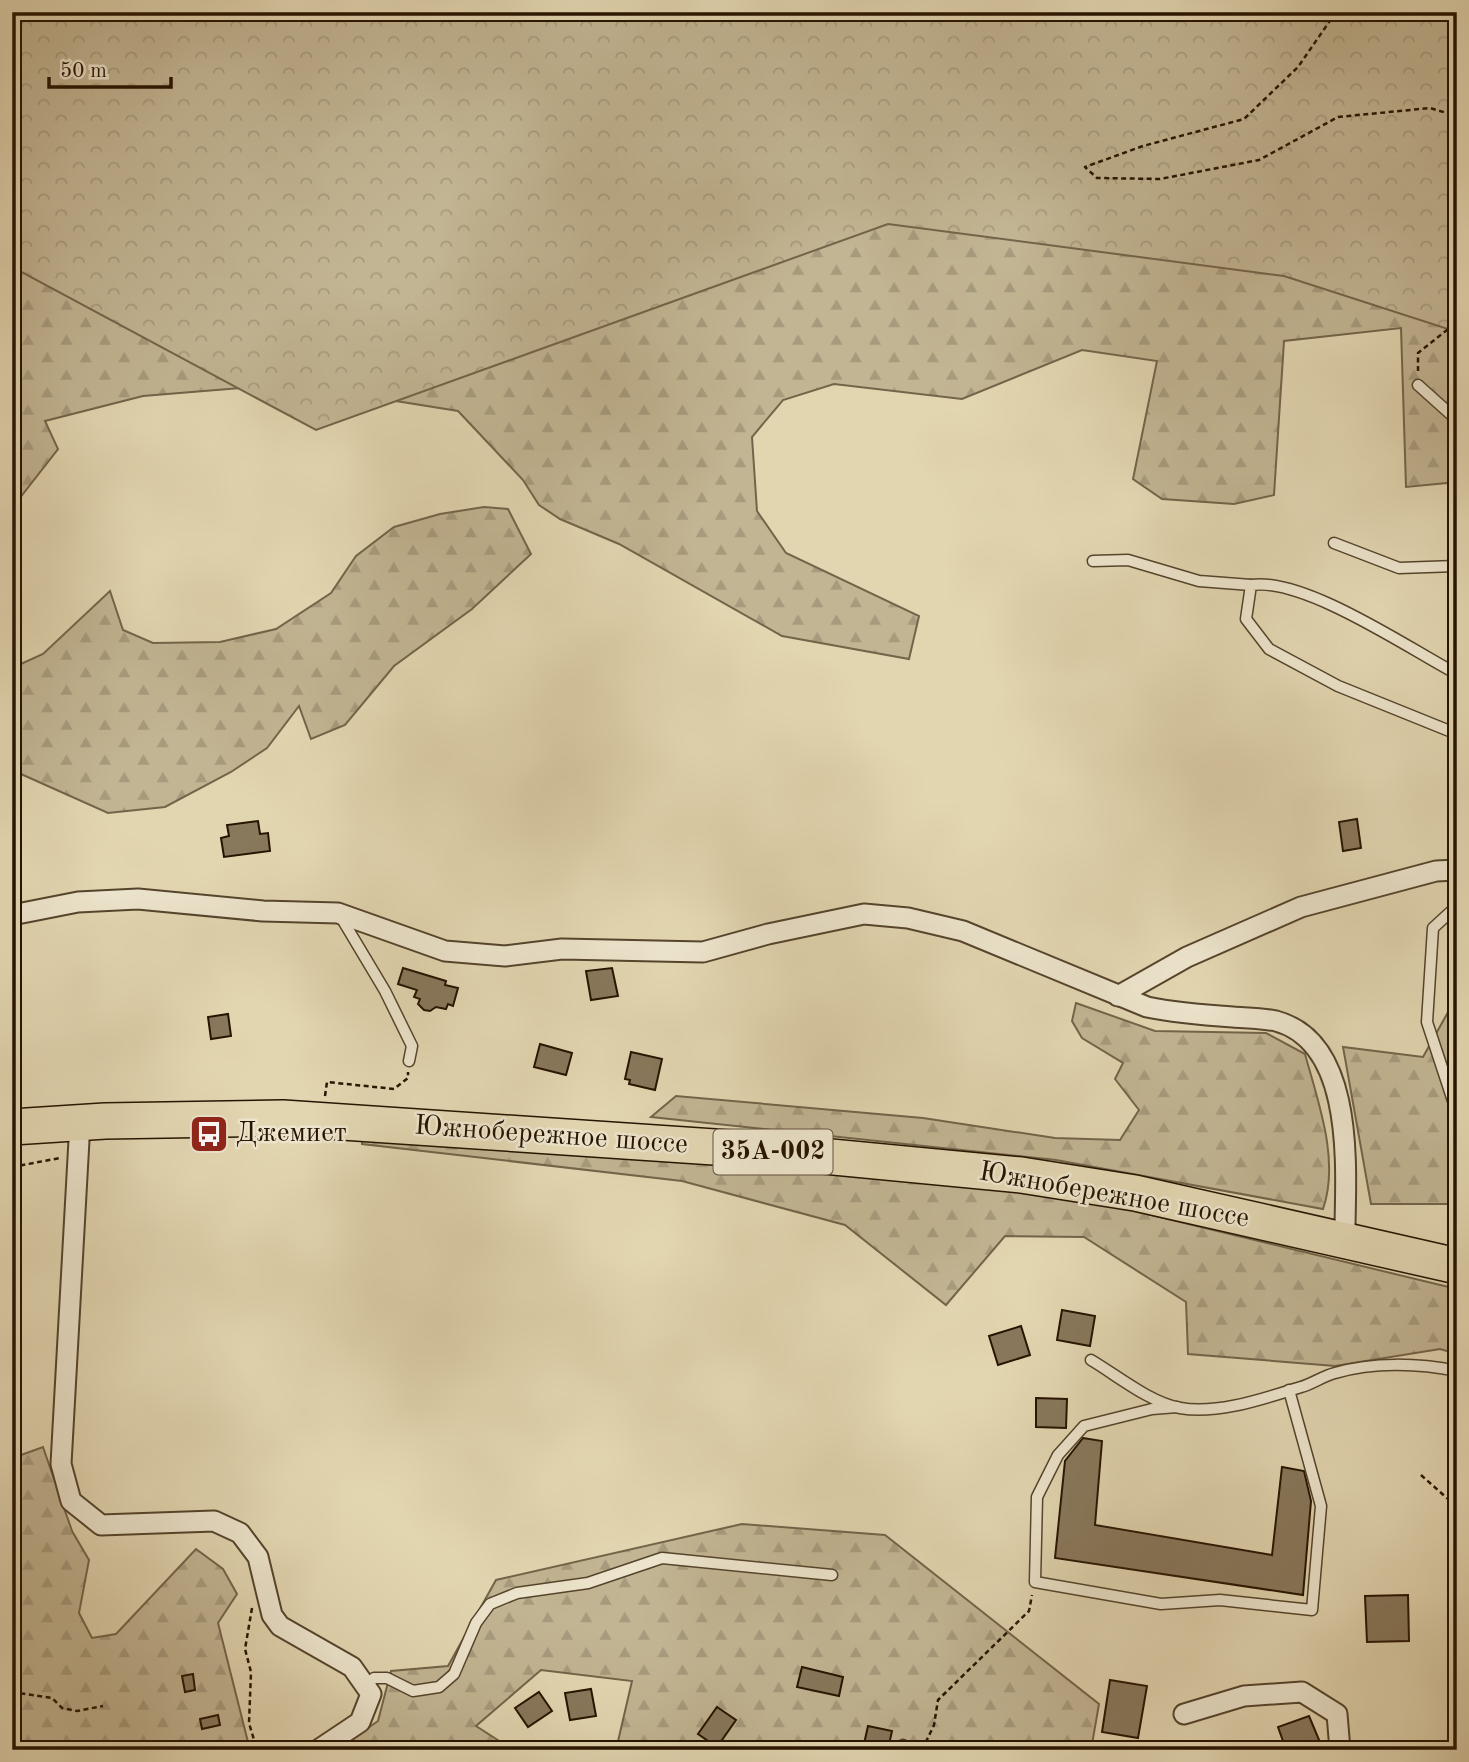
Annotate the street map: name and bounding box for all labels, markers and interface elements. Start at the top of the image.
scale bar [49,46,172,90]
text: 50 m [60,61,107,82]
street label: Южнобережное шоссе [413,1112,689,1160]
bus stop icon: Джемиет [188,1113,230,1155]
place label: Джемиет [236,1120,347,1148]
road number: 35А-002 [714,1130,832,1175]
street label: Южнобережное шоссе [977,1158,1251,1234]

